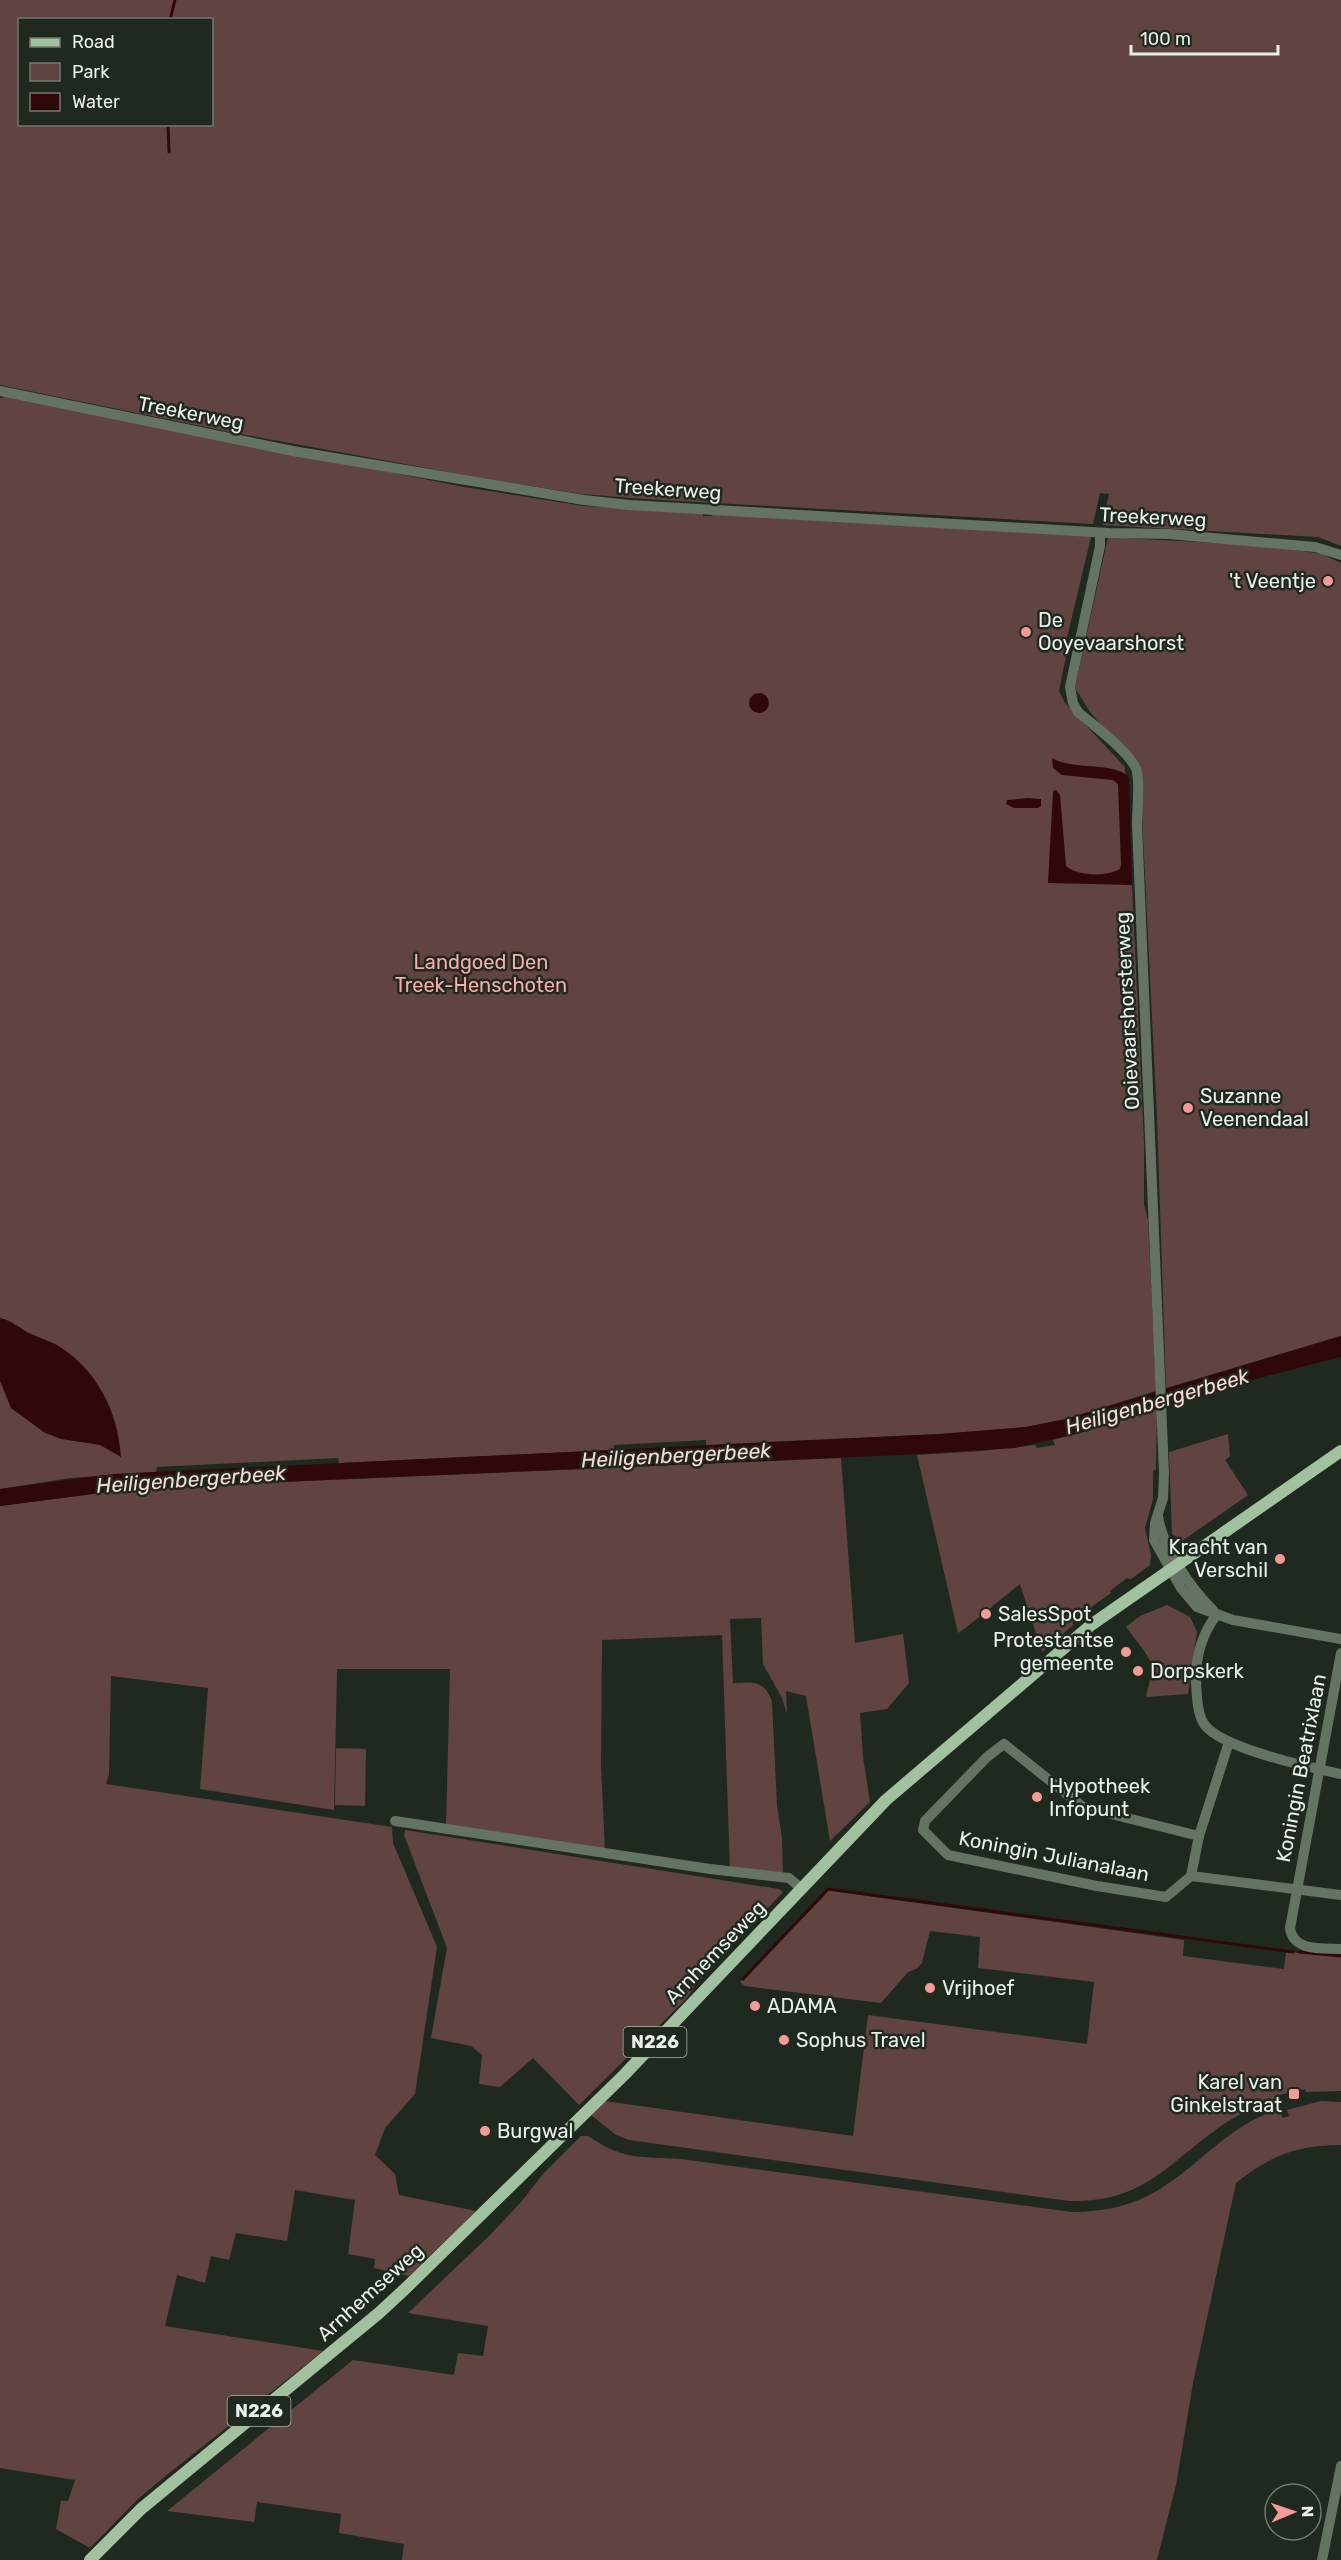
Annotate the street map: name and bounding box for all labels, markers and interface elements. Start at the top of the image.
legend [18,18,213,126]
scale bar [1131,18,1278,56]
text: 100 m [1140,28,1191,50]
text: Road [72,31,115,53]
text: Park [72,61,110,83]
text: Water [72,91,120,113]
street label: Treekerweg [136,391,246,435]
street label: Treekerweg [614,473,722,505]
street label: Treekerweg [1099,502,1207,532]
place label: 't Veentje [1229,569,1316,593]
marker: 't Veentje [1321,574,1335,588]
place label: De Ooyevaarshorst [1038,608,1184,655]
marker: De Ooyevaarshorst [1019,625,1033,639]
street label: Ooievaarshorsterweg [1110,911,1144,1111]
park label: Landgoed Den Treek-Henschoten [395,950,567,997]
place label: Suzanne Veenendaal [1200,1084,1309,1131]
marker: Suzanne Veenendaal [1181,1101,1195,1115]
water label: Heiligenbergerbeek [1062,1362,1253,1439]
water label: Heiligenbergerbeek [580,1437,773,1472]
water label: Heiligenbergerbeek [95,1460,288,1498]
place label: Kracht van Verschil [1168,1535,1268,1582]
marker: Kracht van Verschil [1273,1552,1287,1566]
place label: SalesSpot [998,1602,1091,1626]
marker: SalesSpot [979,1607,993,1621]
place label: Protestantse gemeente [993,1628,1114,1675]
marker: Protestantse gemeente [1119,1645,1133,1659]
place label: Dorpskerk [1150,1659,1245,1683]
marker: Dorpskerk [1131,1664,1145,1678]
street label: Koningin Beatrixlaan [1271,1672,1331,1864]
place label: Hypotheek Infopunt [1049,1774,1151,1821]
marker: Hypotheek Infopunt [1030,1790,1044,1804]
street label: Koningin Julianalaan [957,1826,1151,1886]
street label: Arnhemseweg [660,1895,770,2009]
place label: Vrijhoef [942,1976,1015,2000]
marker: Vrijhoef [923,1981,937,1995]
place label: ADAMA [767,1994,837,2018]
marker: ADAMA [748,1999,762,2013]
road number: N226 [624,2027,686,2057]
place label: Sophus Travel [796,2028,926,2052]
marker: Sophus Travel [777,2033,791,2047]
place label: Karel van Ginkelstraat [1170,2070,1282,2117]
marker: Karel van Ginkelstraat [1287,2087,1301,2101]
place label: Burgwal [497,2119,573,2143]
marker: Burgwal [478,2124,492,2138]
street label: Arnhemseweg [312,2238,428,2346]
road number: N226 [228,2396,290,2426]
north arrow [1263,2482,1323,2542]
text: N [1298,2505,1317,2518]

